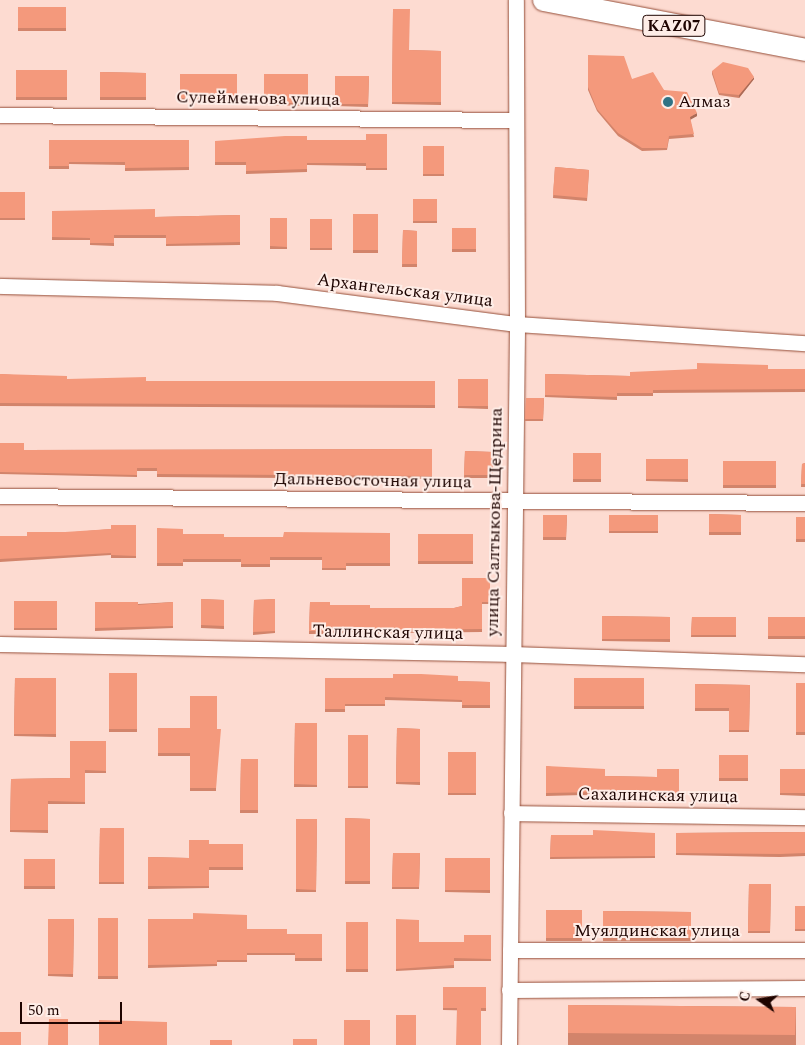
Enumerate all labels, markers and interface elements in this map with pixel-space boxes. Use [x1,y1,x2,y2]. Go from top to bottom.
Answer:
road number: KAZ07 [642,12,706,40]
street label: Сулейменова улица [176,87,340,111]
place label: Алмаз [678,91,730,113]
marker: Алмаз [662,96,674,108]
street label: Архангельская улица [316,269,494,313]
street label: улица Салтыкова-Щедрина [482,407,508,637]
street label: Дальневосточная улица [274,468,472,494]
street label: Таллинская улица [312,621,464,645]
street label: Сахалинская улица [578,784,738,808]
street label: Муялдинская улица [574,920,740,942]
north arrow [735,975,785,1025]
text: С [734,989,756,1004]
scale bar [22,992,125,1024]
text: 50 m [28,999,60,1022]

